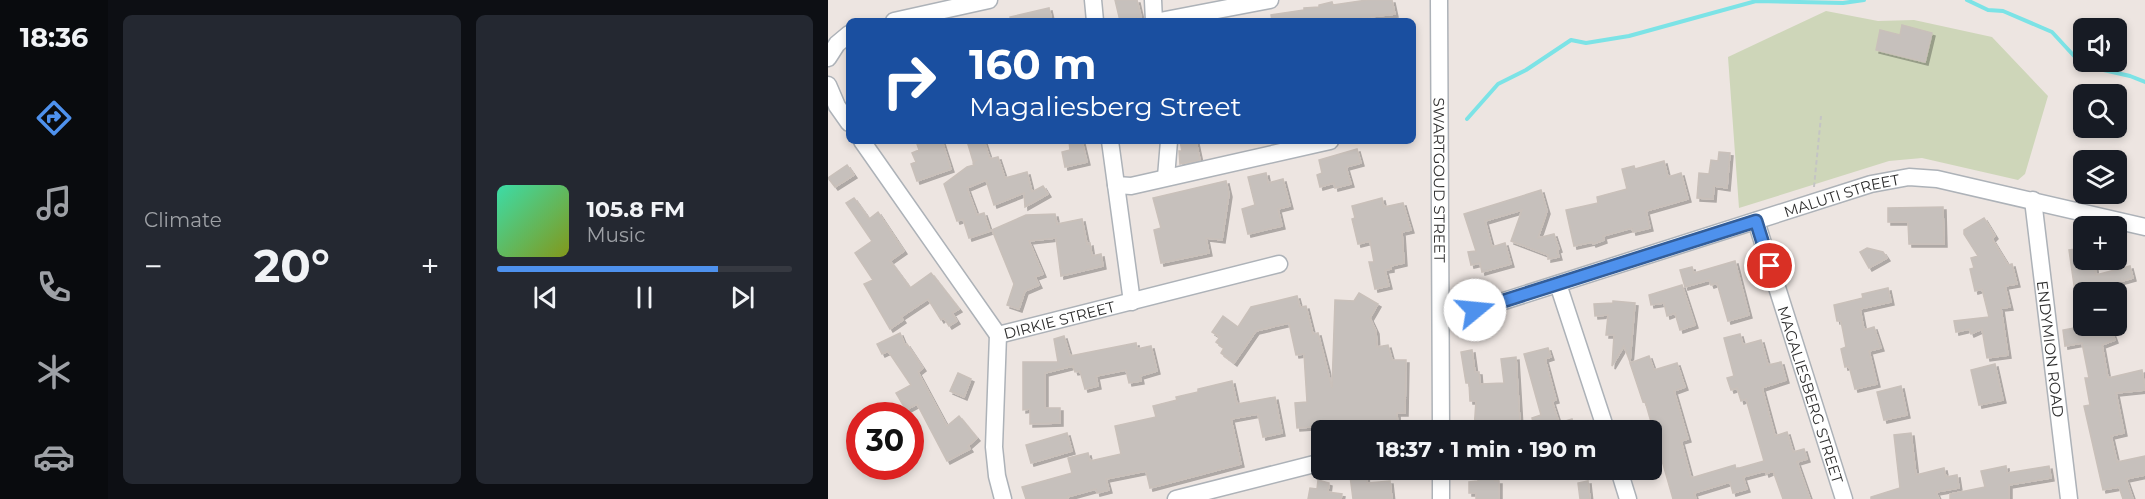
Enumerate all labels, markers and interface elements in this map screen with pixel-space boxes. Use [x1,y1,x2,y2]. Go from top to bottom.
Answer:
map controls [2073,18,2127,336]
button: sound [2073,18,2127,72]
text: 18:36 [20,21,88,54]
text: 160 m [969,38,1097,90]
icon: right [870,42,948,120]
button: search [2073,84,2127,138]
text: Magaliesberg Street [969,90,1241,123]
icon: directions [33,97,75,139]
street label: SWARTGOUD STREET [1430,97,1450,263]
button: layers [2073,150,2127,204]
street label: MALUTI STREET [1781,169,1901,221]
icon: music [33,182,75,224]
text: 105.8 FM [587,196,685,223]
text: Climate [144,208,222,232]
button: + [2073,216,2127,270]
text: Music [587,223,645,247]
text: 20° [254,238,330,293]
pin [1744,240,1795,291]
text: − [144,246,163,286]
text: + [421,246,439,286]
icon: arrive [1753,249,1786,282]
icon: phone [33,266,75,308]
position arrow [1443,278,1507,342]
street label: ENDYMION ROAD [2033,280,2069,418]
icon: previous [529,281,562,314]
icon: pause [628,281,661,314]
icon: next [726,281,759,314]
button: − [2073,282,2127,336]
street label: DIRKIE STREET [1001,296,1117,343]
street label: MAGALIESBERG STREET [1774,303,1848,486]
icon: climate [33,351,75,393]
speed limit sign: 30 [846,402,924,480]
icon: car [33,436,75,478]
text: 18:37 · 1 min · 190 m [1376,436,1597,463]

